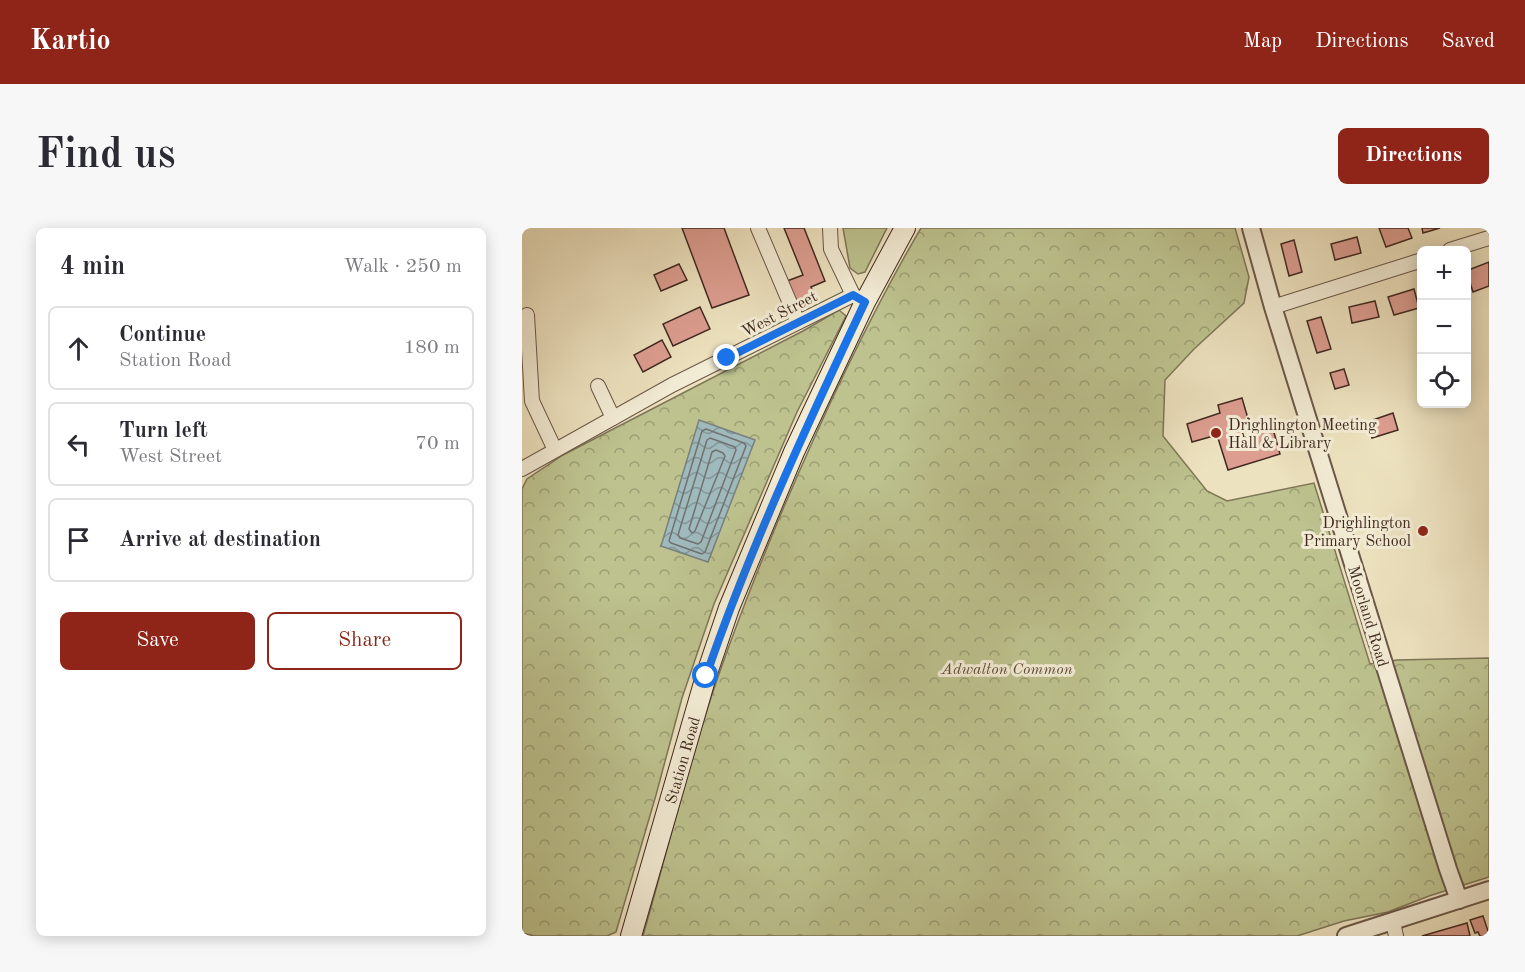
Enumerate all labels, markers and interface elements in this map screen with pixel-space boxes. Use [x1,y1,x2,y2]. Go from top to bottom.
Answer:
text: Kartio [30,28,111,56]
text: Map [1243,31,1282,52]
text: Directions [1315,31,1409,52]
text: Saved [1442,31,1495,52]
button: Directions [1338,128,1489,184]
text: Find us [36,135,175,177]
map controls [1417,246,1471,408]
button: + [1417,246,1471,300]
text: 4 min [60,254,125,280]
text: Walk · 250 m [343,257,462,277]
street label: West Street [740,289,821,341]
button: − [1417,300,1471,354]
text: Continue [119,324,206,346]
icon: ahead [62,332,95,365]
text: 180 m [404,338,460,358]
route end [713,344,739,370]
text: Station Road [119,351,232,371]
button: locate [1417,354,1471,408]
place label: Drighlington Meeting Hall & Library [1228,418,1377,452]
text: Turn left [119,420,208,442]
marker: Drighlington Meeting Hall & Library [1209,426,1223,440]
icon: left [62,428,95,461]
text: 70 m [415,434,460,454]
text: West Street [119,447,222,467]
place label: Drighlington Primary School [1303,516,1411,550]
icon: arrive [62,524,95,557]
marker: Drighlington Primary School [1416,524,1430,538]
text: Arrive at destination [119,529,321,551]
street label: Moorland Road [1344,564,1390,669]
button: Save [60,612,255,670]
button: Share [267,612,462,670]
route start [692,662,718,688]
park label: Adwalton Common [940,662,1073,678]
street label: Station Road [664,715,704,806]

